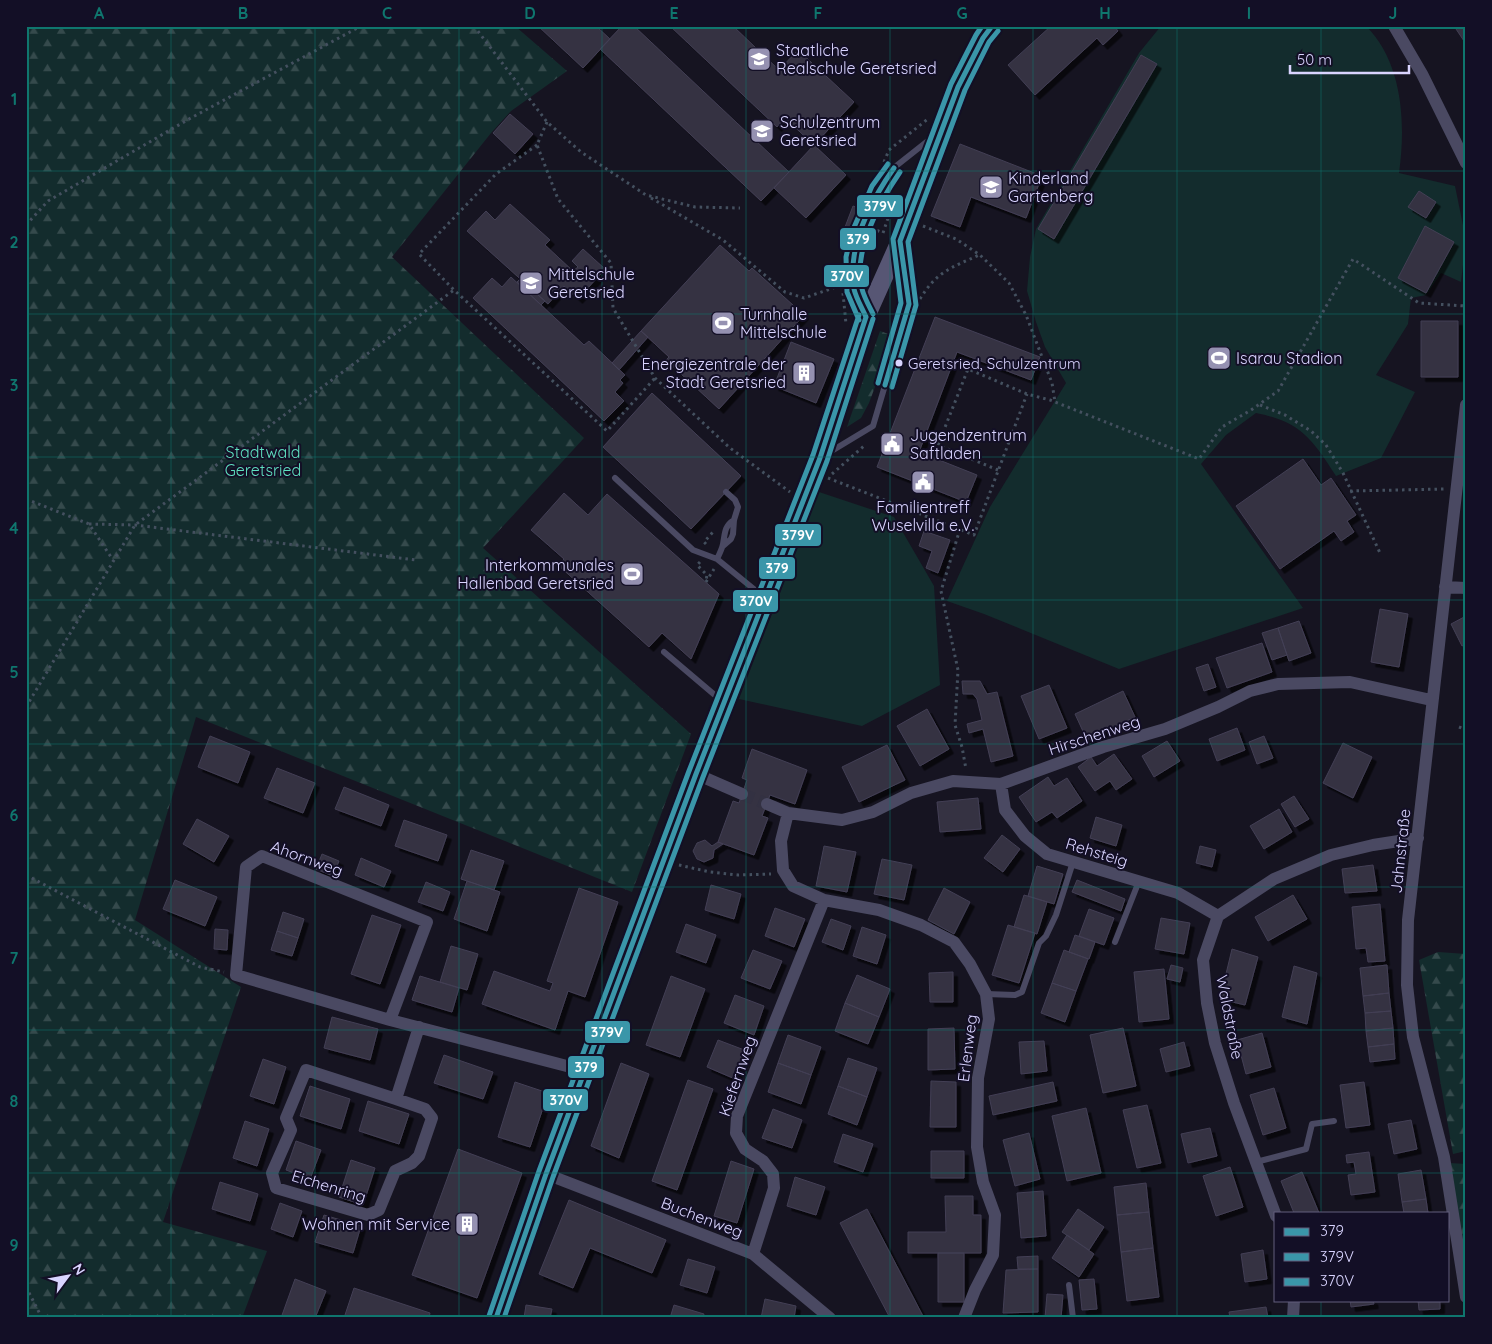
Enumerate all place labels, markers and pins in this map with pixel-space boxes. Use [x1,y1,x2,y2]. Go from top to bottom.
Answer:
place label: Staatliche Realschule Geretsried [776,40,937,78]
school or university icon: Staatliche Realschule Geretsried [746,46,772,72]
place label: Schulzentrum Geretsried [780,112,880,150]
school or university icon: Schulzentrum Geretsried [749,118,775,144]
place label: Kinderland Gartenberg [1008,168,1093,206]
school or university icon: Kinderland Gartenberg [978,174,1004,200]
place label: Mittelschule Geretsried [548,264,635,302]
school or university icon: Mittelschule Geretsried [518,270,544,296]
place label: Turnhalle Mittelschule [740,304,827,342]
sports icon: Turnhalle Mittelschule [710,310,736,336]
sports icon: Isarau Stadion [1206,345,1232,371]
place label: Isarau Stadion [1236,348,1342,368]
place label: Energiezentrale der Stadt Geretsried [642,354,786,392]
place label: Geretsried, Schulzentrum [908,354,1081,373]
marker: Geretsried, Schulzentrum [894,358,904,368]
building icon: Energiezentrale der Stadt Geretsried [791,360,817,386]
place label: Jugendzentrum Saftladen [910,425,1027,463]
public building icon: Jugendzentrum Saftladen [879,431,905,457]
public building icon: Familientreff Wuselvilla e.V. [910,469,936,495]
place label: Familientreff Wuselvilla e.V. [871,497,975,535]
place label: Interkommunales Hallenbad Geretsried [457,555,614,593]
sports icon: Interkommunales Hallenbad Geretsried [619,561,645,587]
building icon: Wohnen mit Service [454,1211,480,1237]
place label: Wohnen mit Service [302,1214,450,1234]

